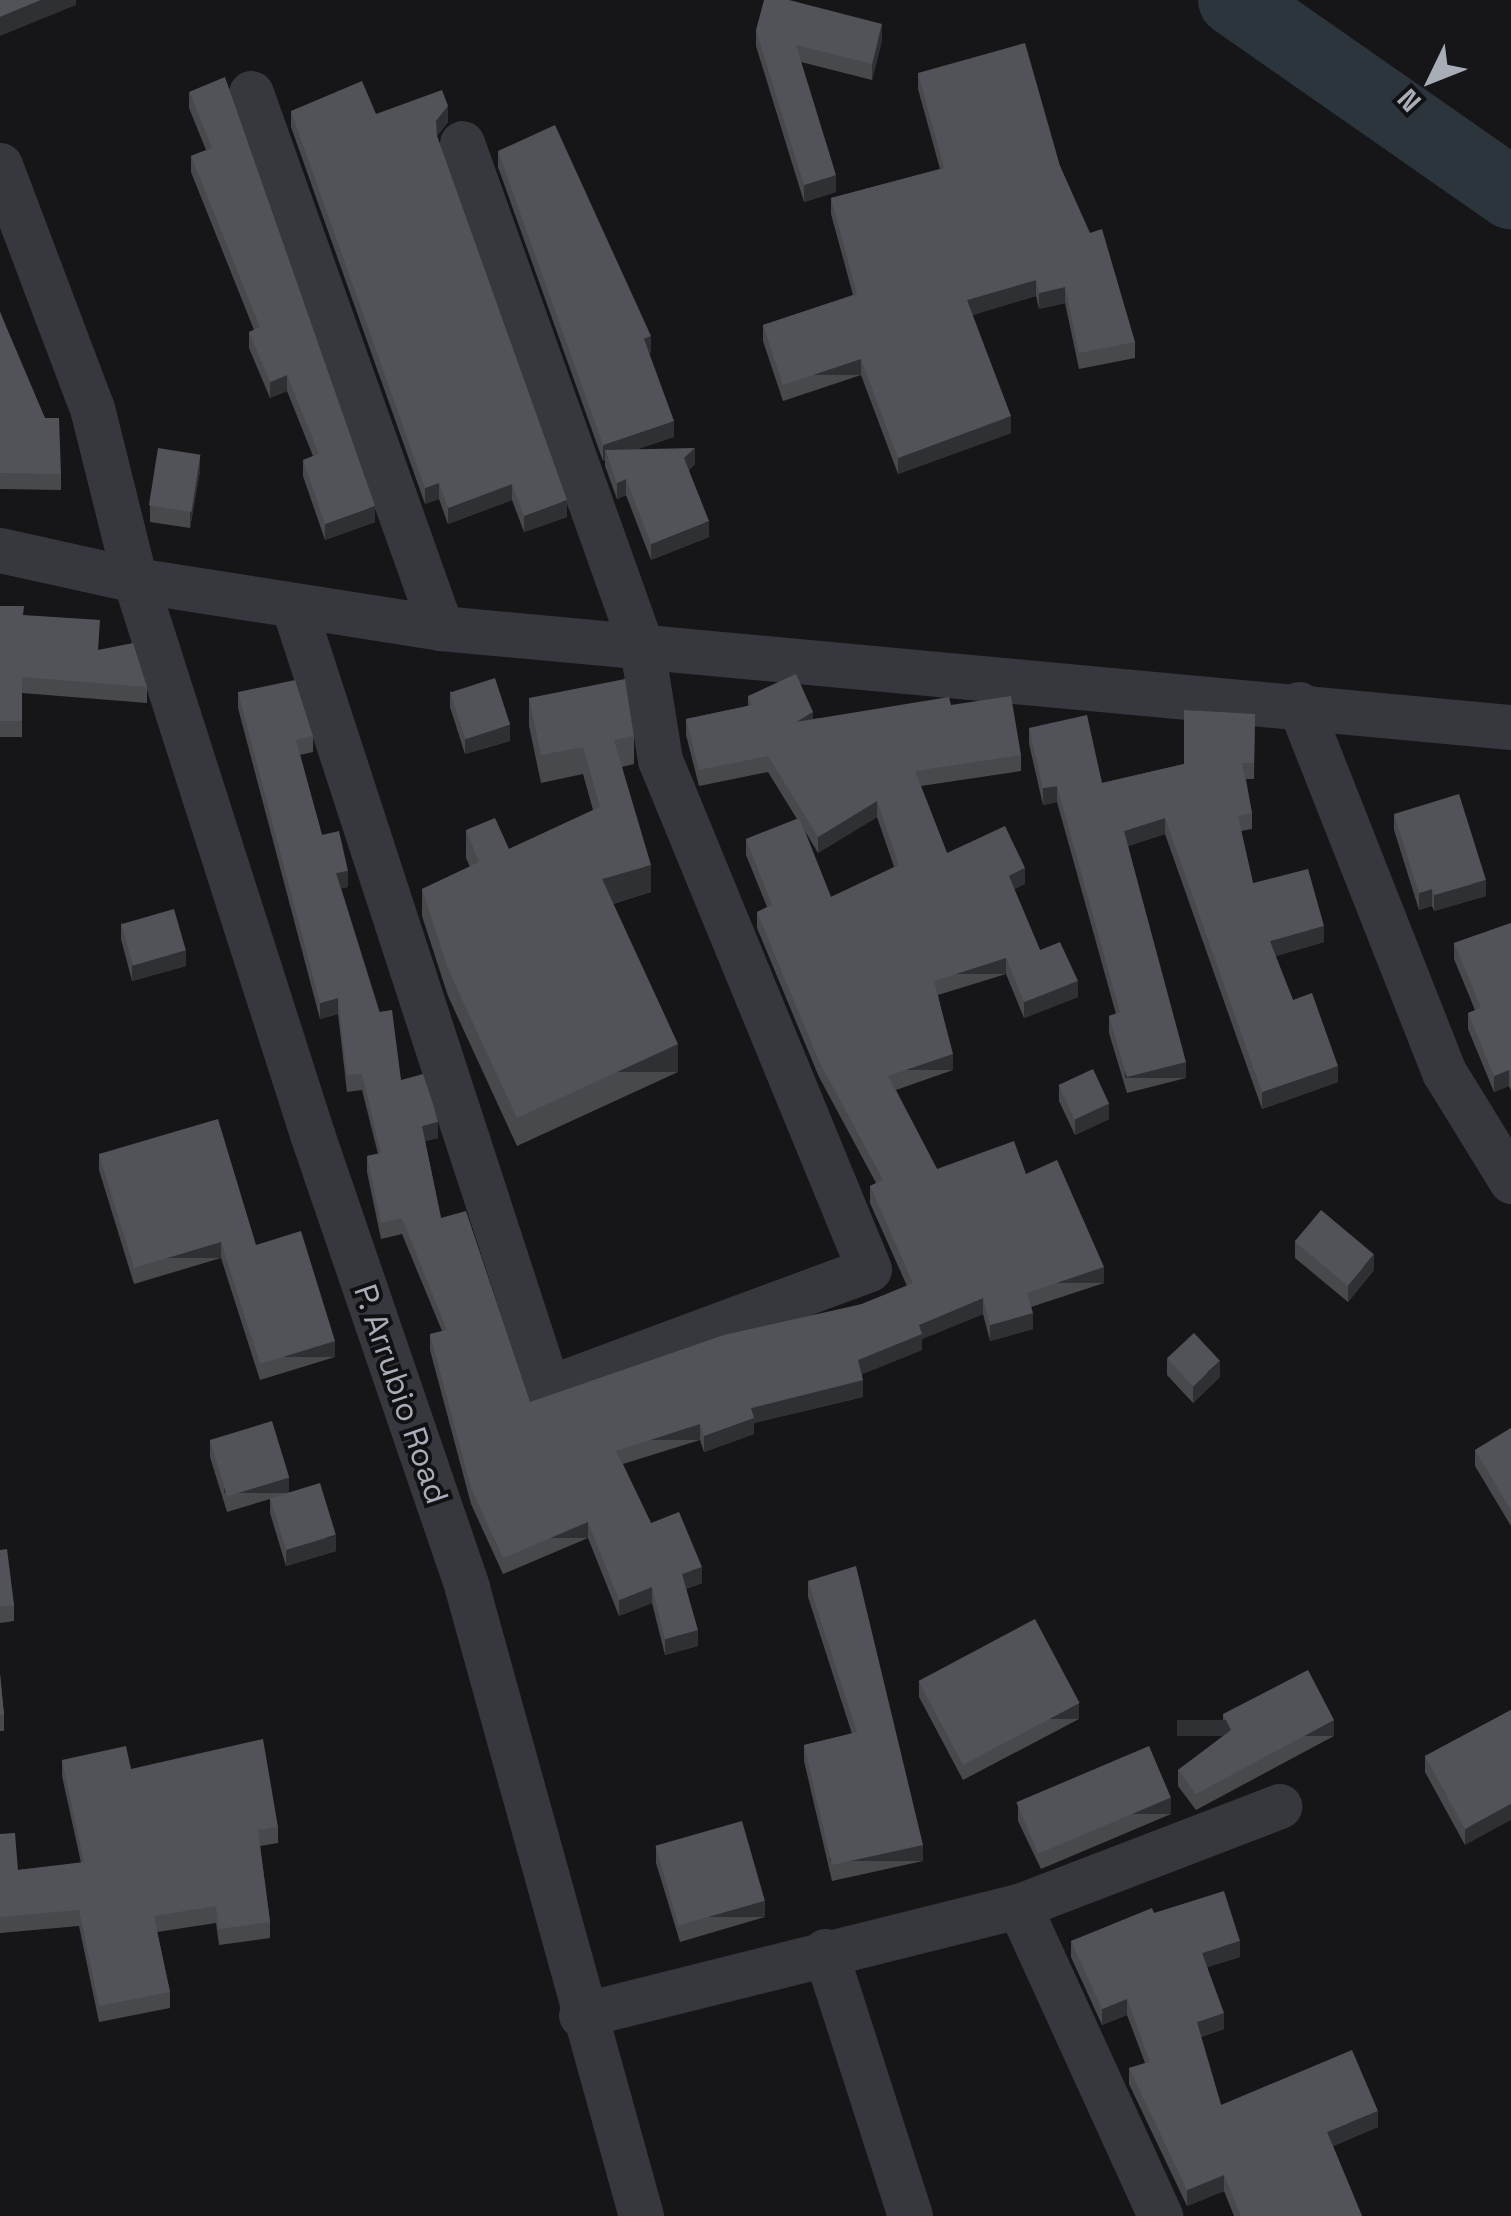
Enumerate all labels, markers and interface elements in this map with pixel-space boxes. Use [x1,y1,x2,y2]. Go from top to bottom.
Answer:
north arrow [1381,30,1481,130]
text: N [1390,81,1429,120]
street label: P. Arrubio Road [345,1279,457,1509]

